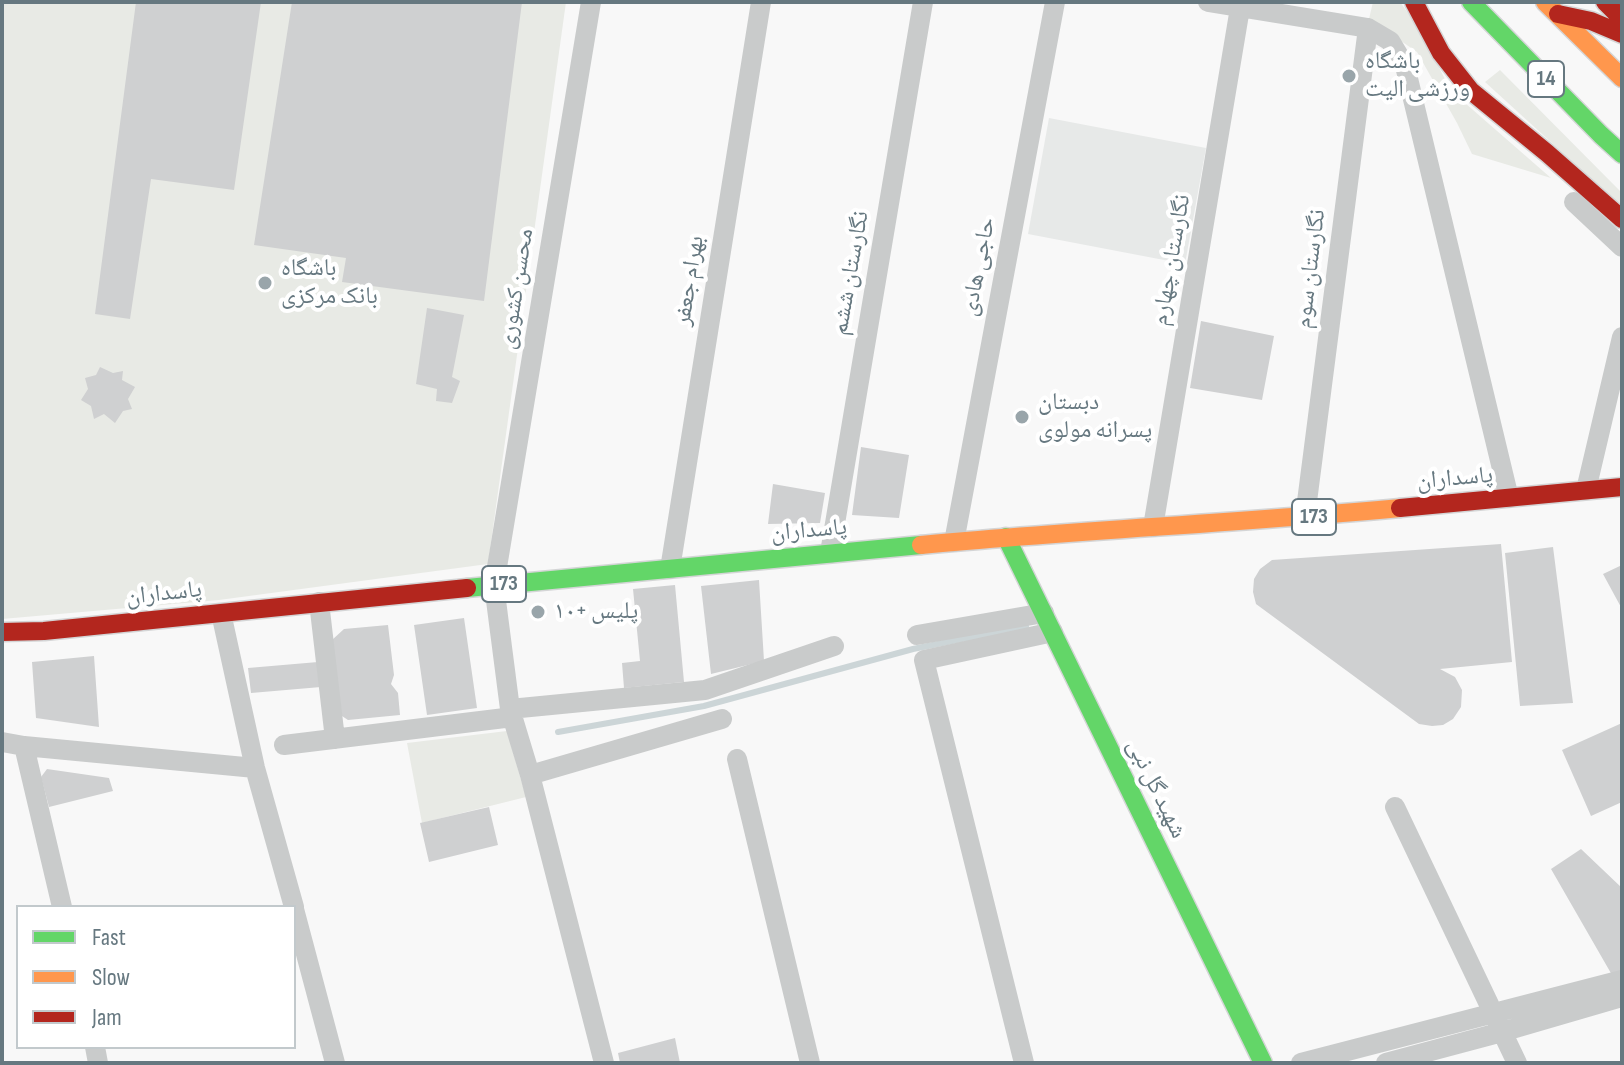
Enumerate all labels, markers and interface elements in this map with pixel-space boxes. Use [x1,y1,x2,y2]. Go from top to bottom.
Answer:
place label: باشگاه ورزشی الیت [1365,48,1470,104]
road number: 14 [1528,61,1564,97]
marker: باشگاه ورزشی الیت [1340,67,1358,85]
street label: نگارستان چهارم [1146,192,1198,328]
street label: نگارستان سوم [1289,208,1333,330]
street label: نگارستان ششم [826,209,876,337]
street label: حاجی هادی [955,215,1003,319]
street label: محسن کشوری [493,227,541,351]
street label: بهرام جعفر [669,234,711,328]
place label: باشگاه بانک مرکزی [281,255,378,311]
marker: باشگاه بانک مرکزی [256,274,274,292]
place label: دبستان پسرانه مولوی [1038,389,1152,445]
marker: دبستان پسرانه مولوی [1013,408,1031,426]
street label: پاسداران [1416,461,1494,497]
road number: 173 [1292,499,1336,535]
street label: پاسداران [770,513,848,549]
road number: 173 [482,566,526,602]
street label: پاسداران [125,576,203,612]
place label: پلیس +۱۰ [554,598,638,626]
marker: پلیس +۱۰ [529,603,547,621]
street label: شهید گل نبی [1120,735,1192,843]
legend [16,905,296,1049]
text: Fast [92,923,126,952]
text: Slow [92,963,130,992]
text: Jam [92,1003,122,1032]

